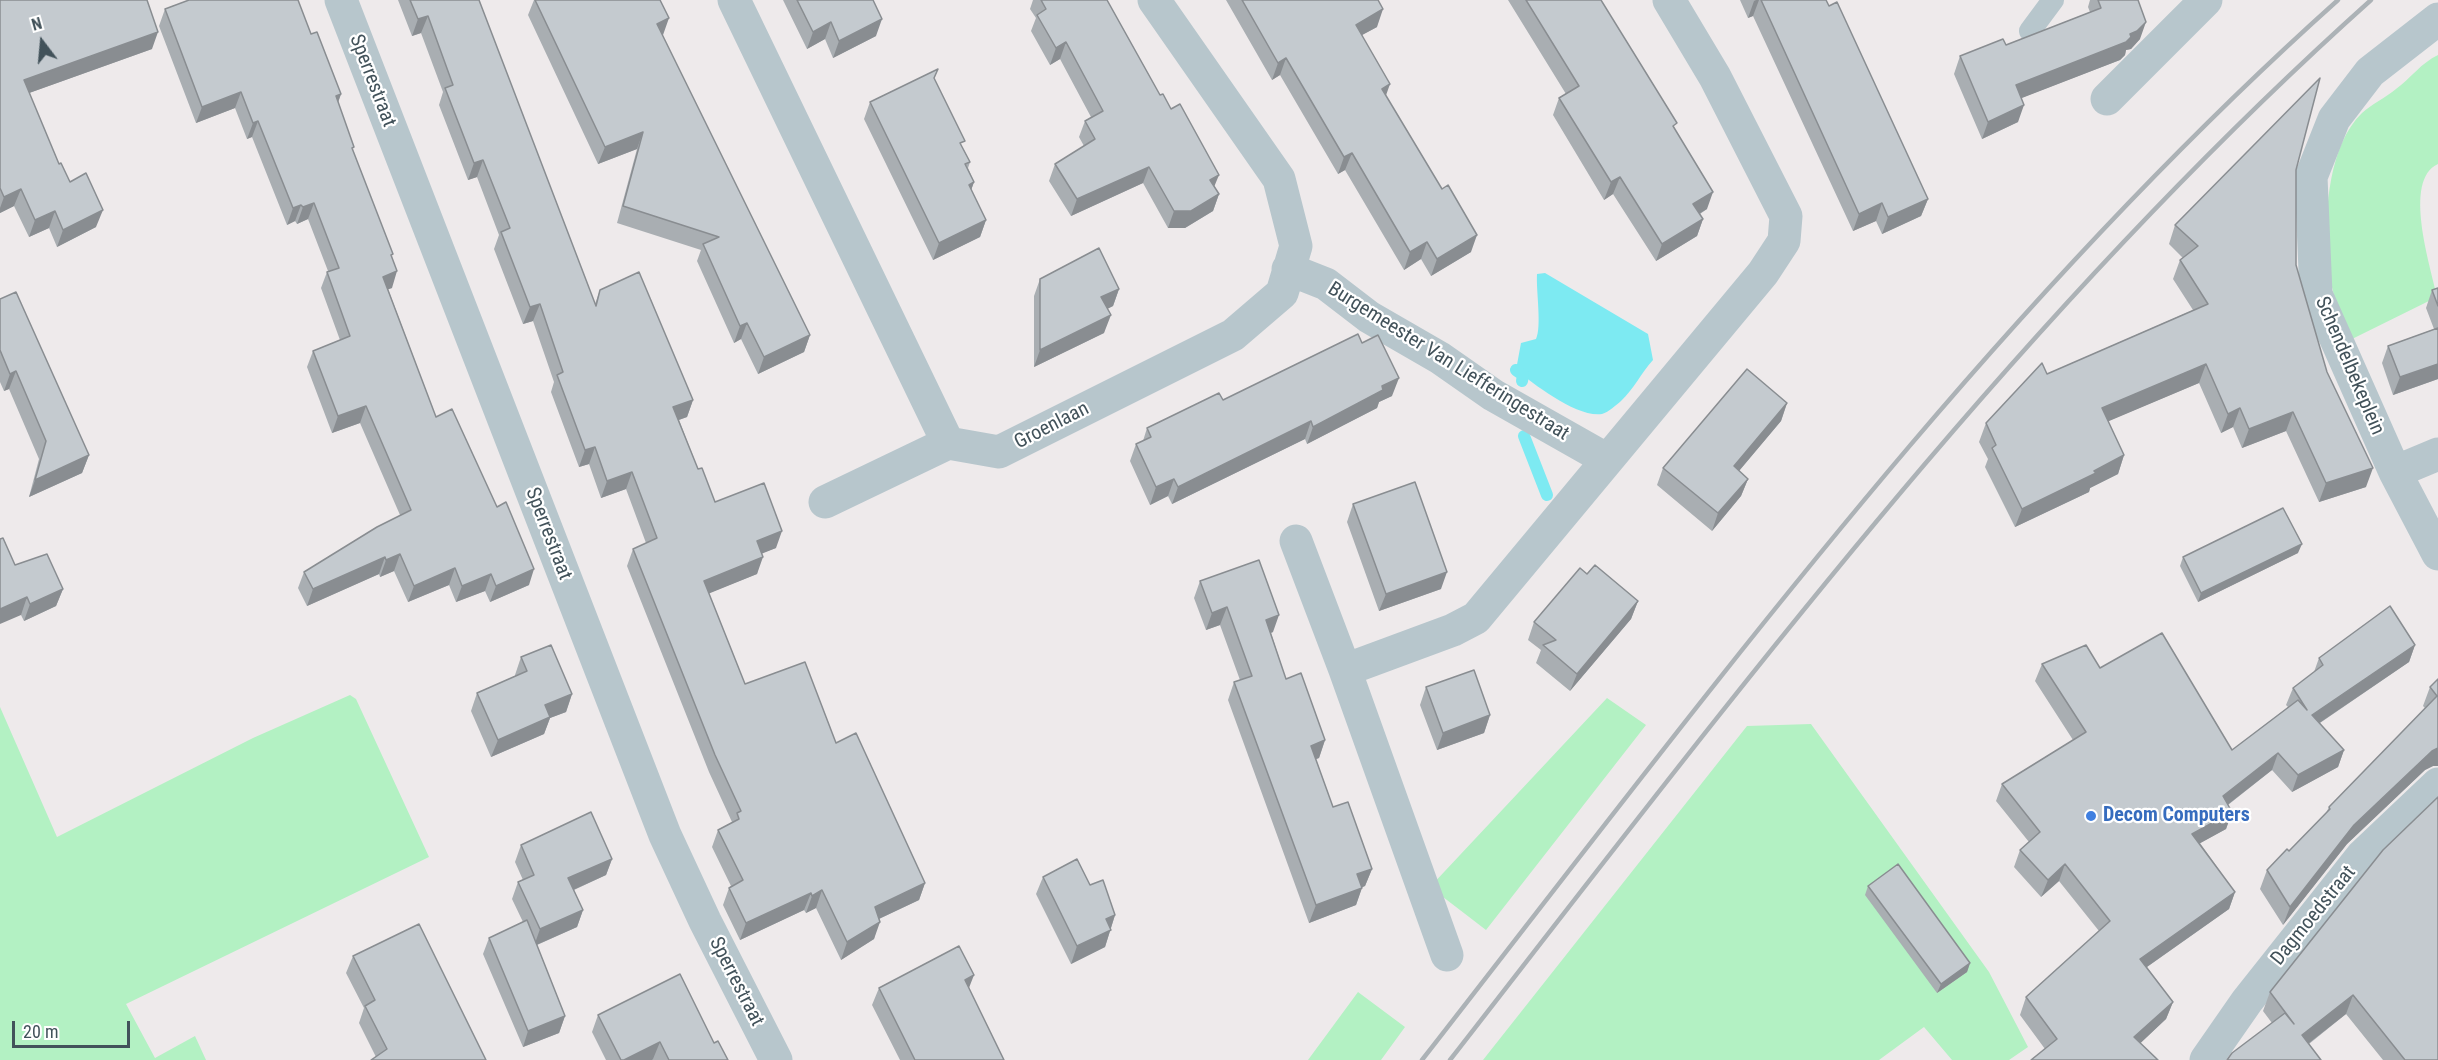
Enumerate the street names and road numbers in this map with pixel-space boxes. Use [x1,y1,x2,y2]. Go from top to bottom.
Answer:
street label: Sperrestraat [343,32,401,130]
street label: Burgemeester Van Liefferingestraat [1323,278,1573,446]
street label: Schendelbekeplein [2309,293,2389,439]
street label: Groenlaan [1011,397,1093,455]
street label: Sperrestraat [519,485,577,583]
street label: Dagmoedstraat [2267,861,2361,971]
street label: Sperrestraat [703,933,769,1031]

